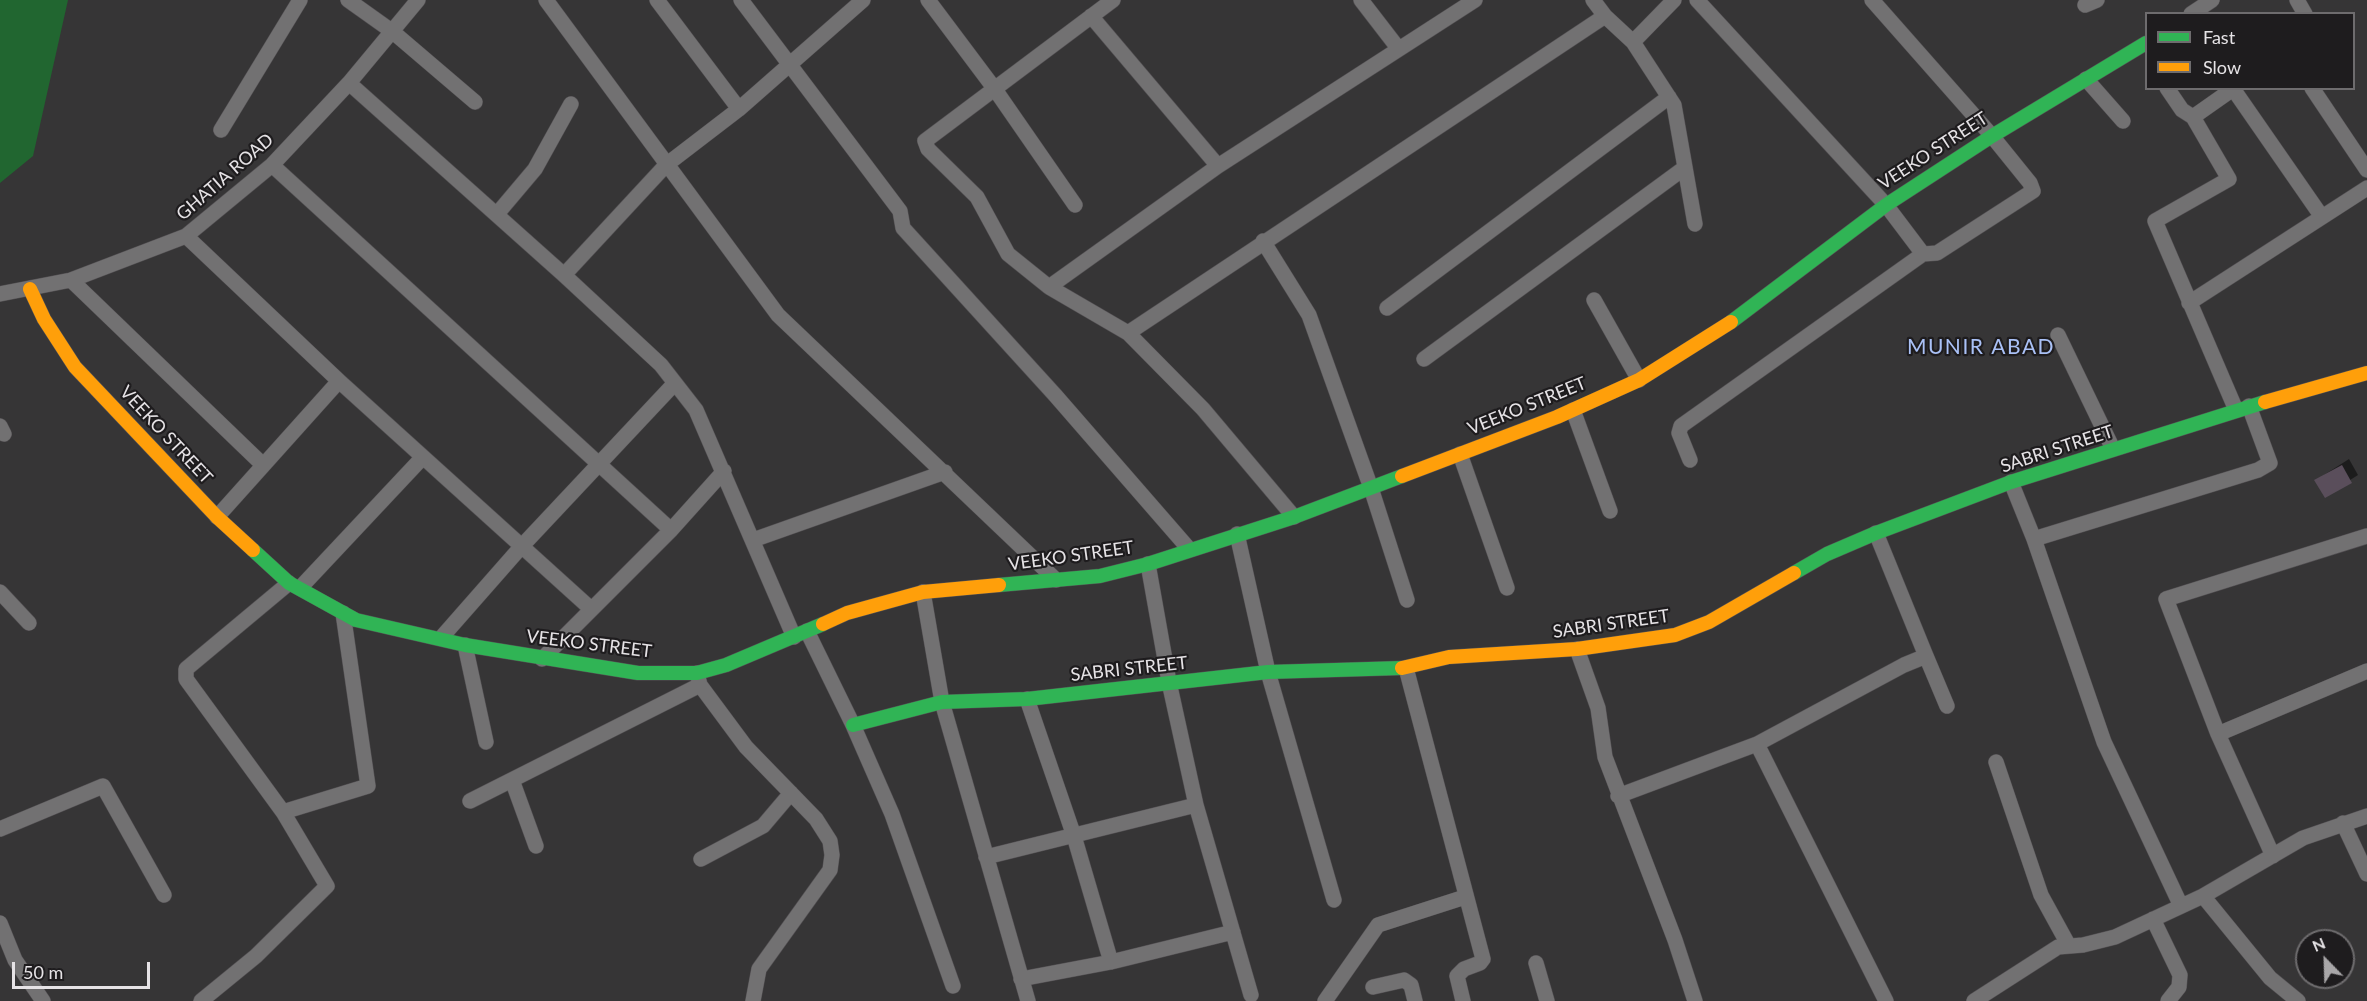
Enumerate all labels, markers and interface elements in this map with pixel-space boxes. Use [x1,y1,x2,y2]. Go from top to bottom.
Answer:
legend [2145,12,2355,90]
text: Fast [2203,26,2235,48]
text: Slow [2203,56,2241,78]
street label: VEEKO STREET [1874,108,1992,194]
street label: GHATIA ROAD [172,129,278,225]
district label: MUNIR ABAD [1907,334,2055,360]
street label: VEEKO STREET [1464,372,1590,440]
street label: VEEKO STREET [115,381,217,489]
street label: SABRI STREET [1998,421,2116,477]
street label: VEEKO STREET [1007,537,1135,575]
street label: SABRI STREET [1551,605,1671,643]
street label: VEEKO STREET [525,626,653,662]
street label: SABRI STREET [1070,652,1188,686]
north arrow [2295,929,2355,989]
text: N [2309,933,2328,955]
scale bar [15,950,153,988]
text: 50 m [23,961,63,983]

